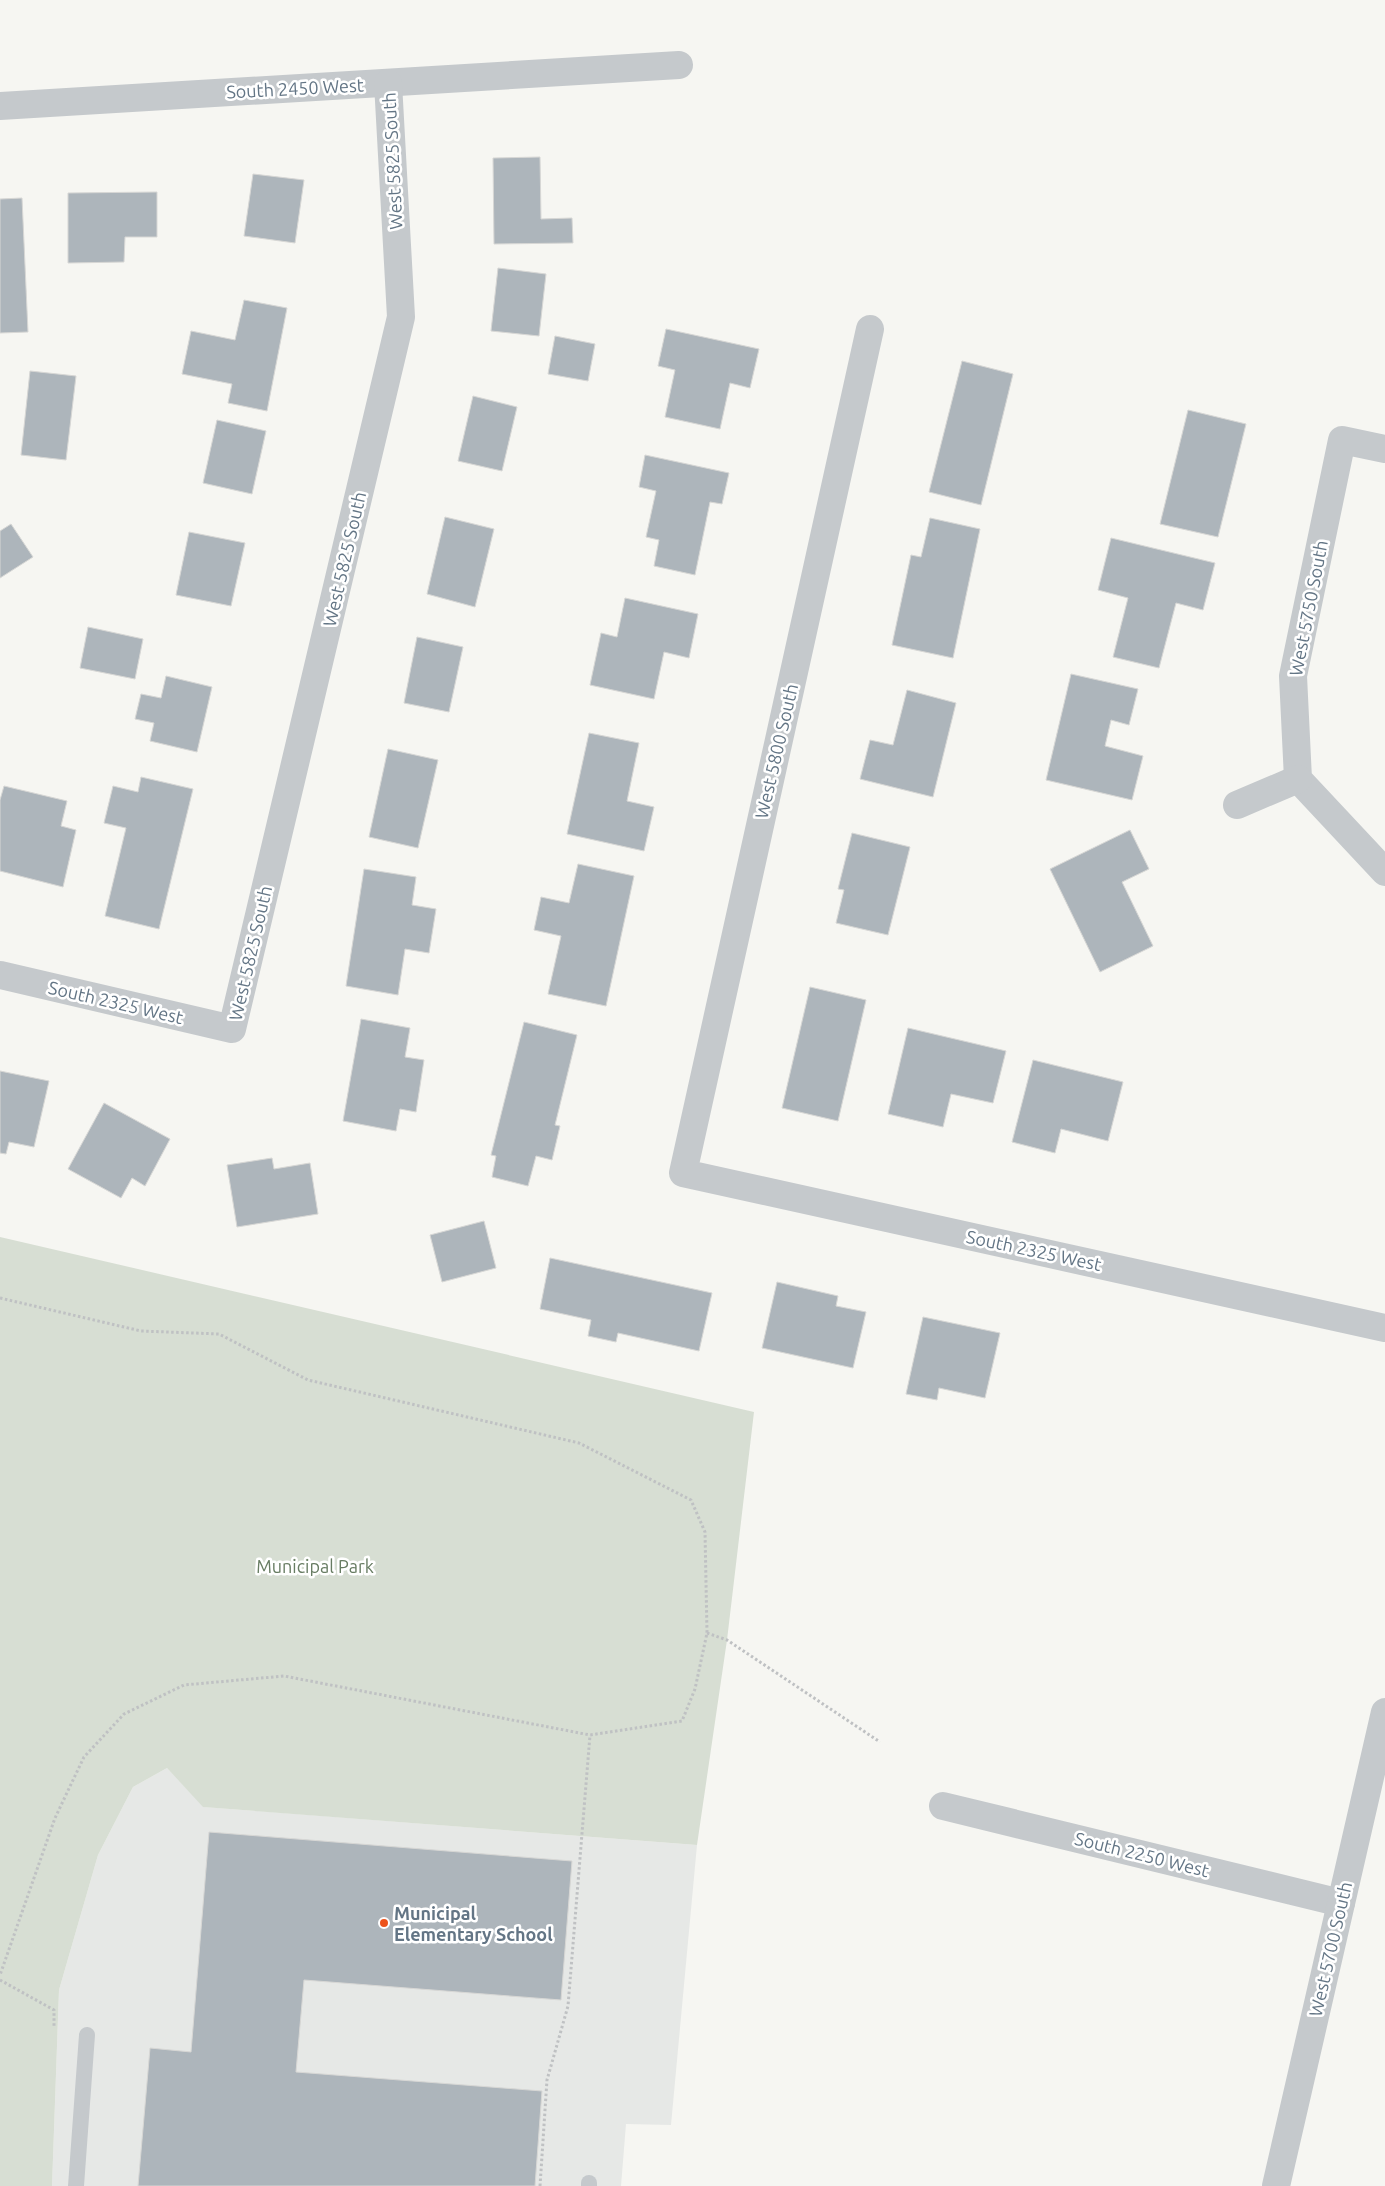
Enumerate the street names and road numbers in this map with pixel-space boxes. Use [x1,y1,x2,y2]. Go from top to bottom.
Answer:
street label: South 2450 West [226,74,364,102]
street label: West 5825 South [378,92,406,230]
street label: West 5825 South [319,490,369,628]
street label: West 5750 South [1285,539,1331,677]
street label: West 5800 South [751,682,801,820]
street label: West 5825 South [225,884,275,1022]
street label: South 2325 West [47,977,185,1027]
street label: South 2325 West [965,1226,1103,1274]
street label: South 2250 West [1073,1828,1211,1880]
street label: West 5700 South [1305,1880,1355,2018]

